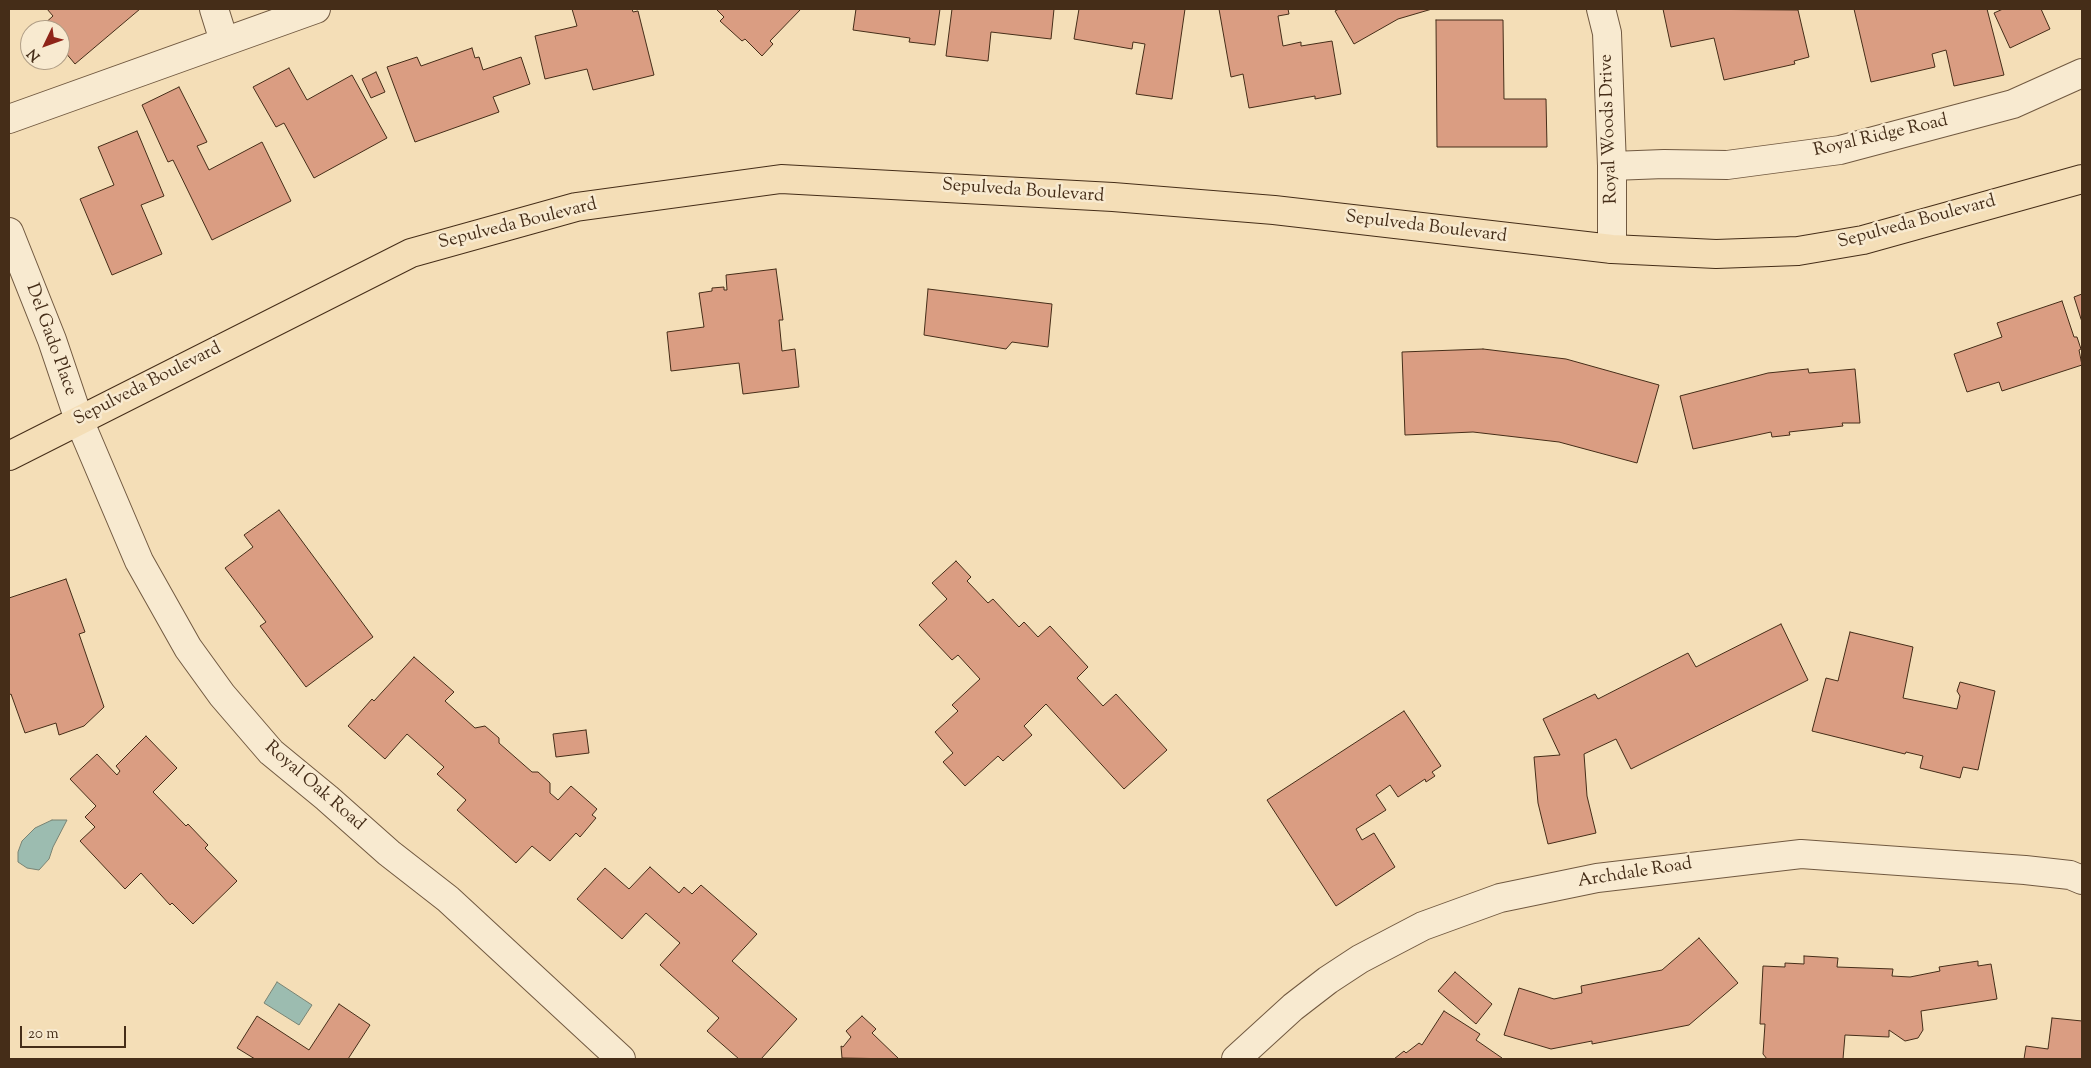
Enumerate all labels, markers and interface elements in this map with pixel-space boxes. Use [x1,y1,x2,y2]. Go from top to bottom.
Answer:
north arrow [20,20,70,70]
text: N [23,44,46,65]
street label: Royal Woods Drive [1597,54,1623,204]
street label: Royal Ridge Road [1812,111,1950,163]
street label: Sepulveda Boulevard [941,176,1105,208]
street label: Sepulveda Boulevard [1836,192,1998,254]
street label: Sepulveda Boulevard [436,195,600,255]
street label: Sepulveda Boulevard [1344,207,1508,249]
street label: Del Gado Place [20,281,80,399]
street label: Sepulveda Boulevard [71,338,225,432]
street label: Royal Oak Road [260,738,368,836]
street label: Archdale Road [1576,854,1694,894]
scale bar [22,1016,129,1048]
text: 20 m [28,1024,59,1045]

